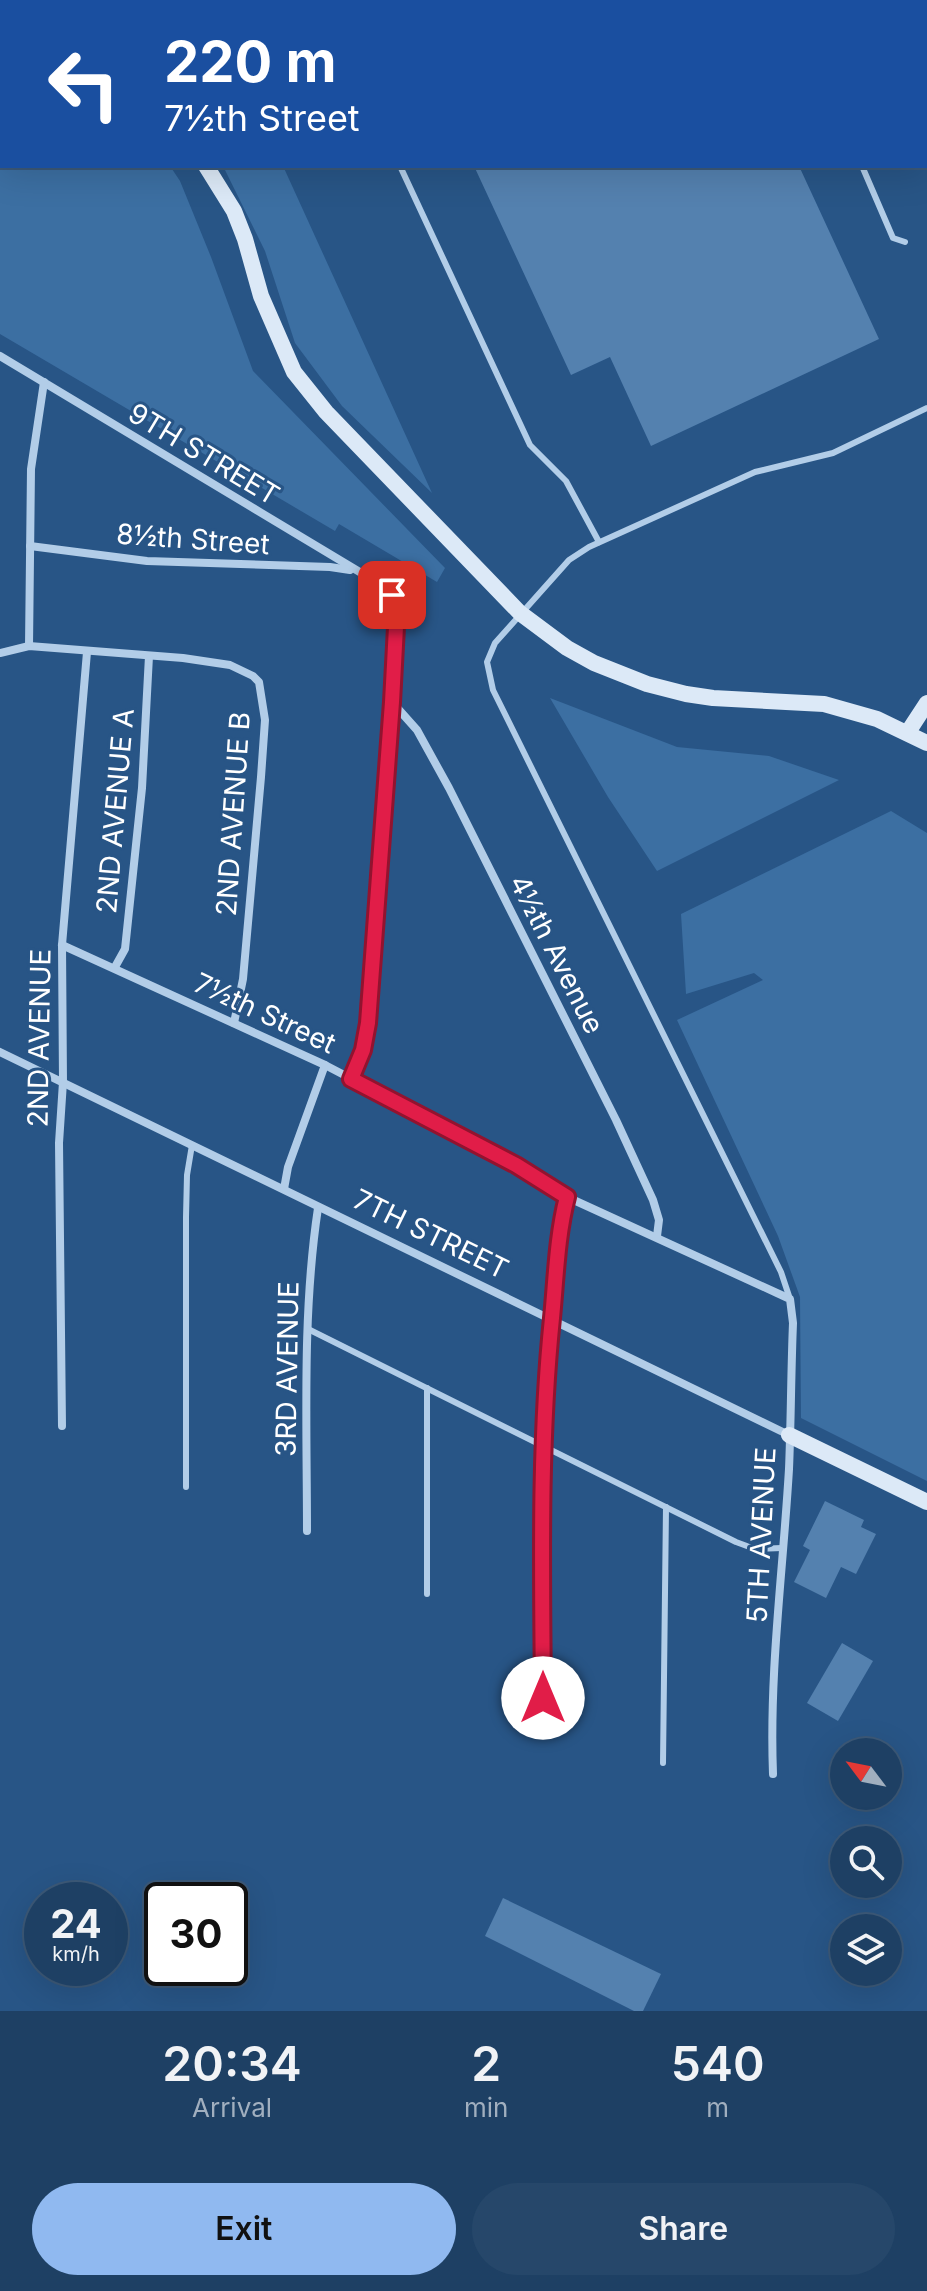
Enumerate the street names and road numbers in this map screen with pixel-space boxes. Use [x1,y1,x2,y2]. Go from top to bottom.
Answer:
street label: 9TH STREET [122,396,286,512]
street label: 8½th Street [115,517,271,561]
street label: 2ND AVENUE A [89,707,141,915]
street label: 2ND AVENUE B [209,711,257,917]
street label: 4½th Avenue [502,869,612,1039]
street label: 2ND AVENUE [20,948,58,1128]
street label: 7½th Street [189,965,341,1061]
street label: 7TH STREET [348,1182,514,1286]
street label: 3RD AVENUE [268,1281,306,1457]
street label: 5TH AVENUE [739,1446,783,1624]

